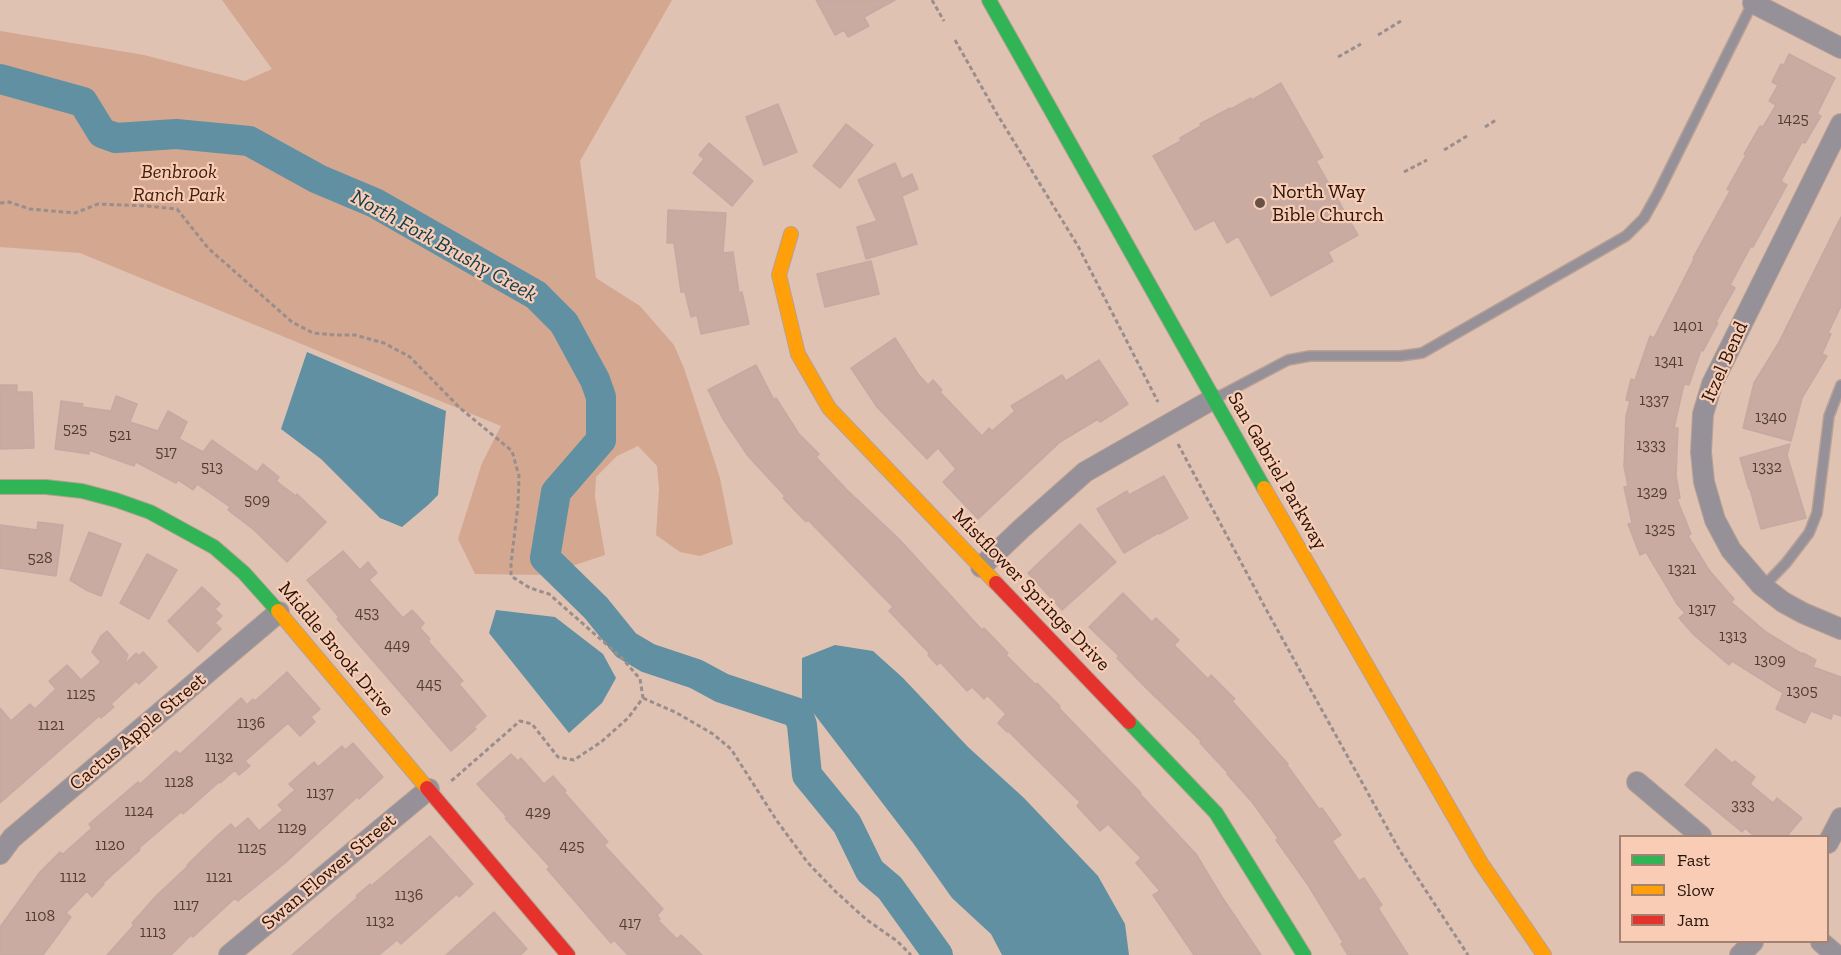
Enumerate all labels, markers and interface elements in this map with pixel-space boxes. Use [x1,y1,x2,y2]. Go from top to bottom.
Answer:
house number: 1425 [1777,109,1809,129]
park label: Benbrook Ranch Park [133,160,225,207]
place label: North Way Bible Church [1272,180,1384,227]
water label: North Fork Brushy Creek [347,184,541,308]
marker: North Way Bible Church [1253,196,1267,210]
house number: 1401 [1673,316,1703,336]
street label: Itzel Bend [1697,318,1753,406]
house number: 1341 [1655,351,1683,371]
street label: San Gabriel Parkway [1222,388,1332,554]
house number: 1337 [1639,390,1669,410]
house number: 1340 [1755,407,1787,427]
house number: 525 [63,419,87,439]
house number: 521 [109,425,131,445]
house number: 1333 [1636,435,1666,455]
house number: 517 [155,442,177,462]
house number: 513 [201,457,223,477]
house number: 1332 [1752,457,1782,477]
house number: 1329 [1637,482,1667,502]
house number: 509 [244,490,270,510]
street label: Mistflower Springs Drive [947,504,1115,676]
house number: 1325 [1645,519,1675,539]
house number: 528 [27,548,53,568]
house number: 1321 [1668,559,1696,579]
street label: Middle Brook Drive [273,577,399,721]
house number: 1317 [1688,599,1716,619]
house number: 453 [355,603,379,623]
house number: 1313 [1719,626,1747,646]
house number: 449 [384,635,410,655]
house number: 1309 [1754,650,1786,670]
street label: Cactus Apple Street [65,668,211,796]
house number: 445 [416,674,442,694]
house number: 1305 [1786,681,1818,701]
house number: 1125 [67,684,95,704]
house number: 1136 [237,713,265,733]
house number: 1121 [38,715,64,735]
house number: 1132 [205,747,233,767]
house number: 1128 [164,772,194,792]
house number: 1137 [306,783,334,803]
house number: 333 [1731,795,1755,815]
house number: 1124 [124,801,154,821]
house number: 429 [525,802,551,822]
street label: Swan Flower Street [257,809,401,935]
house number: 1129 [277,818,307,838]
house number: 1120 [95,835,125,855]
legend [1619,835,1829,943]
house number: 425 [559,836,585,856]
house number: 1125 [238,838,266,858]
text: Fast [1677,849,1710,871]
house number: 1112 [60,867,86,887]
house number: 1121 [206,867,232,887]
text: Slow [1677,879,1714,901]
house number: 1136 [395,885,423,905]
house number: 1117 [173,895,199,915]
house number: 1108 [25,906,55,926]
text: Jam [1677,909,1709,931]
house number: 1132 [366,911,394,931]
house number: 417 [619,913,641,933]
house number: 1113 [140,922,166,942]

